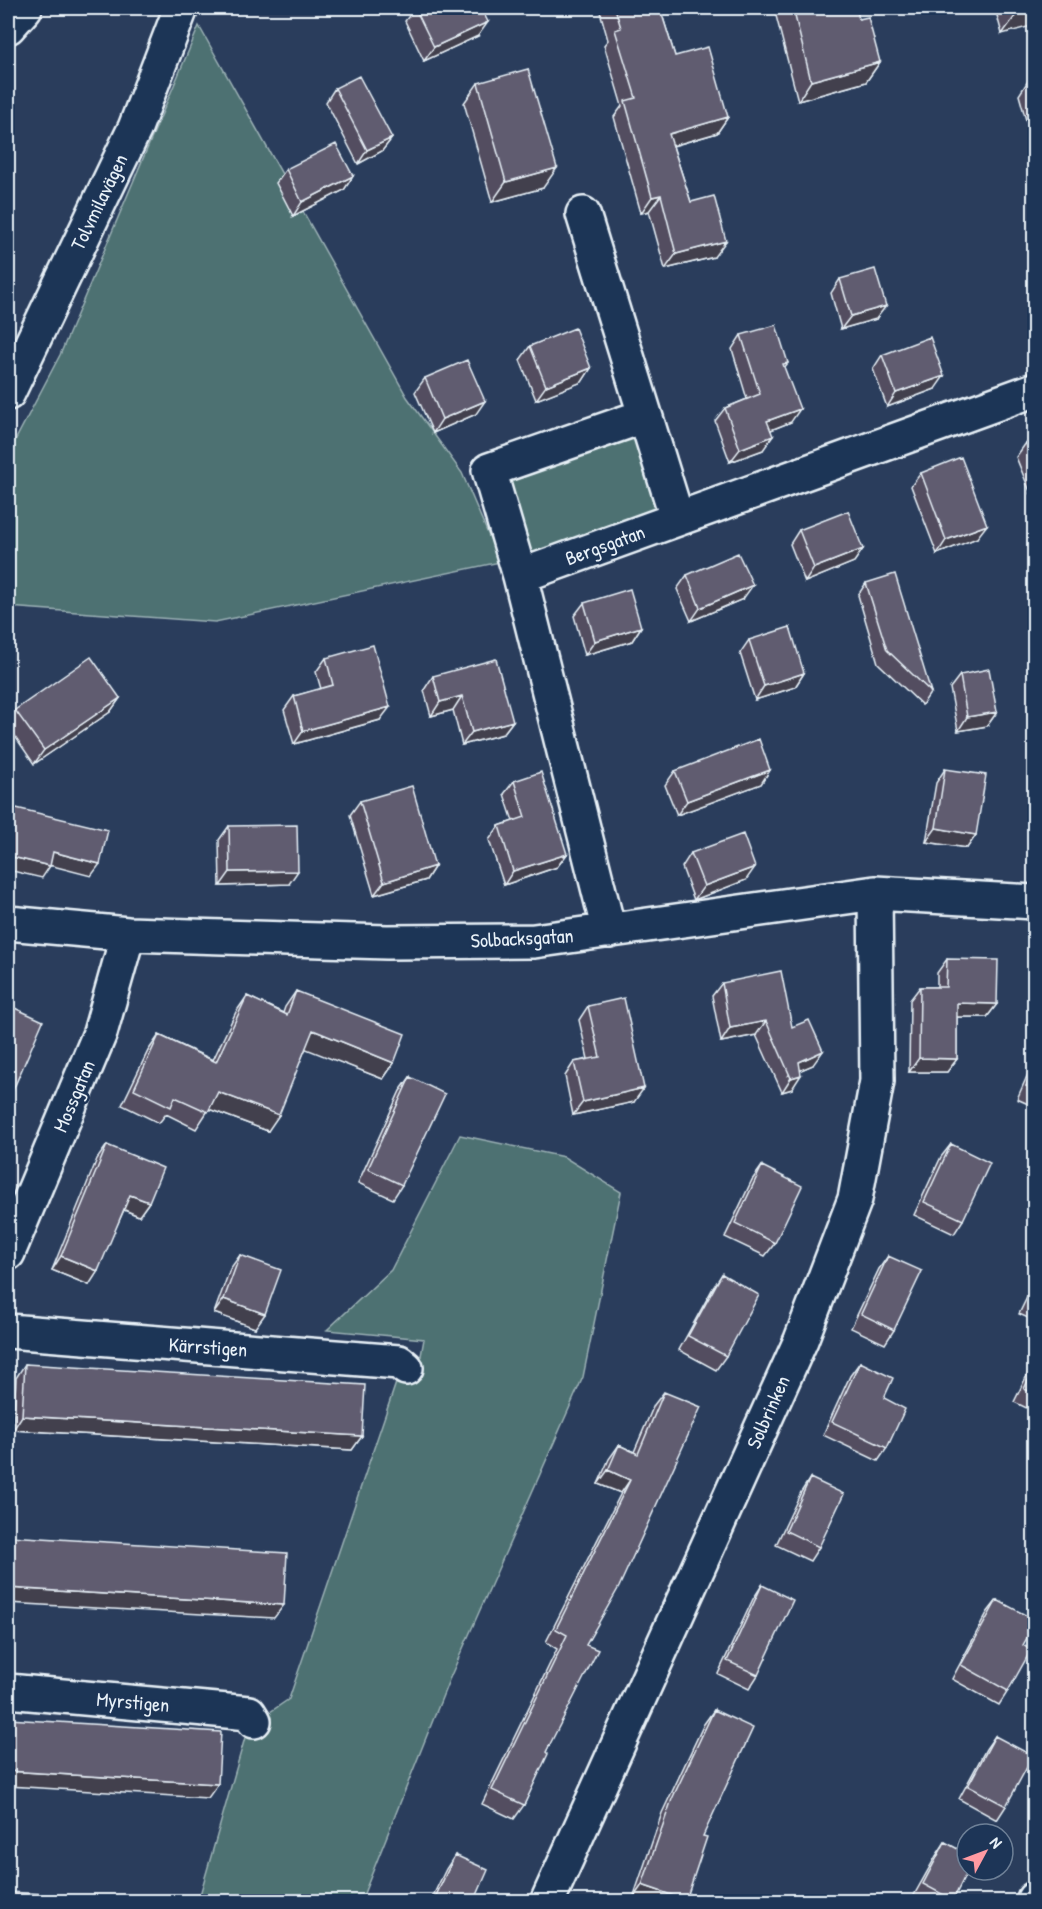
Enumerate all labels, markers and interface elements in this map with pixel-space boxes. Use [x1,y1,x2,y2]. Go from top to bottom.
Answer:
street label: Tolvmilavägen [64,149,133,254]
street label: Bergsgatan [561,518,648,571]
street label: Solbacksgatan [470,921,574,954]
street label: Mossgatan [46,1056,101,1136]
street label: Kärrstigen [168,1330,248,1363]
street label: Solbrinken [739,1371,796,1453]
street label: Myrstigen [95,1685,171,1718]
north arrow [955,1822,1015,1882]
text: N [985,1832,1008,1853]

